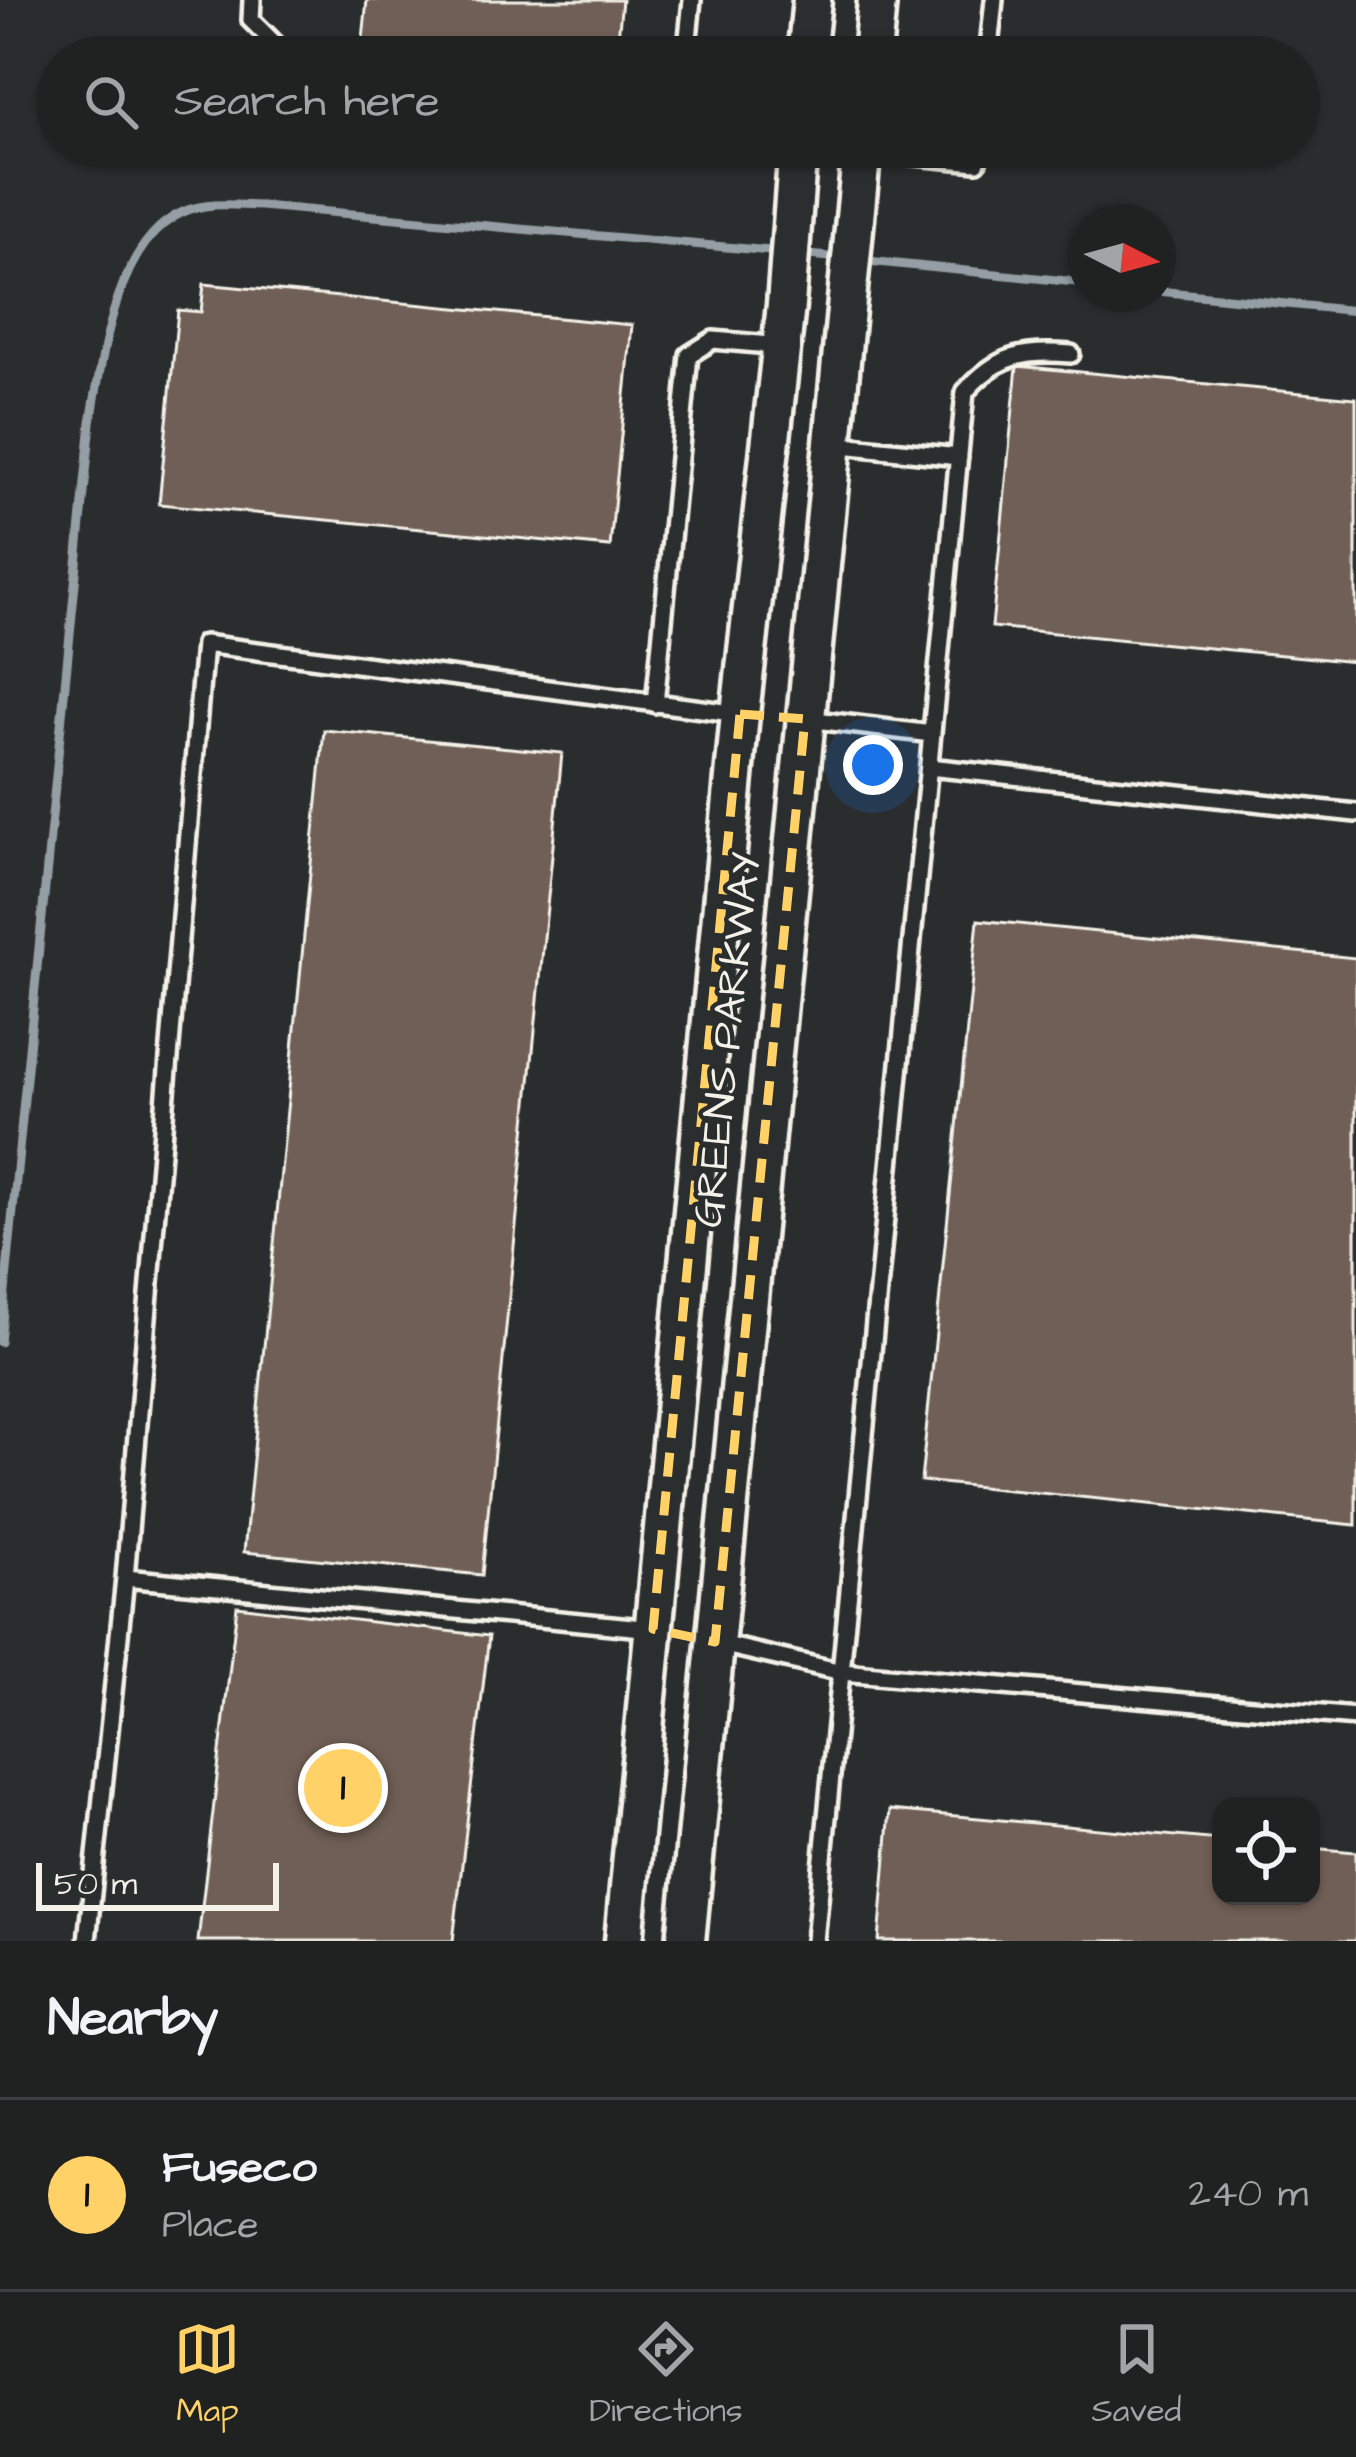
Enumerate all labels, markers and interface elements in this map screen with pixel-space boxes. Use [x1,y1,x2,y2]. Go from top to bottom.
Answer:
search box [36,36,1320,168]
icon: search [78,69,144,135]
text: Search here [174,71,440,133]
north arrow [1068,204,1176,312]
your location [843,735,903,795]
street label: GREENS PARKWAY [679,850,777,1230]
pin: 1 [304,1743,382,1833]
map controls [1212,1797,1320,1905]
button: locate [1212,1797,1320,1905]
scale bar [36,1857,279,1910]
text: 50 m [54,1861,137,1907]
text: Nearby [48,1984,218,2055]
text: Fuseco [162,2137,317,2199]
text: 1 [85,2168,90,2222]
text: 240 m [1189,2168,1308,2222]
text: Place [162,2199,259,2253]
tab: Map [174,2316,240,2434]
tab: Directions [589,2316,743,2434]
tab: Saved [1092,2316,1182,2434]

